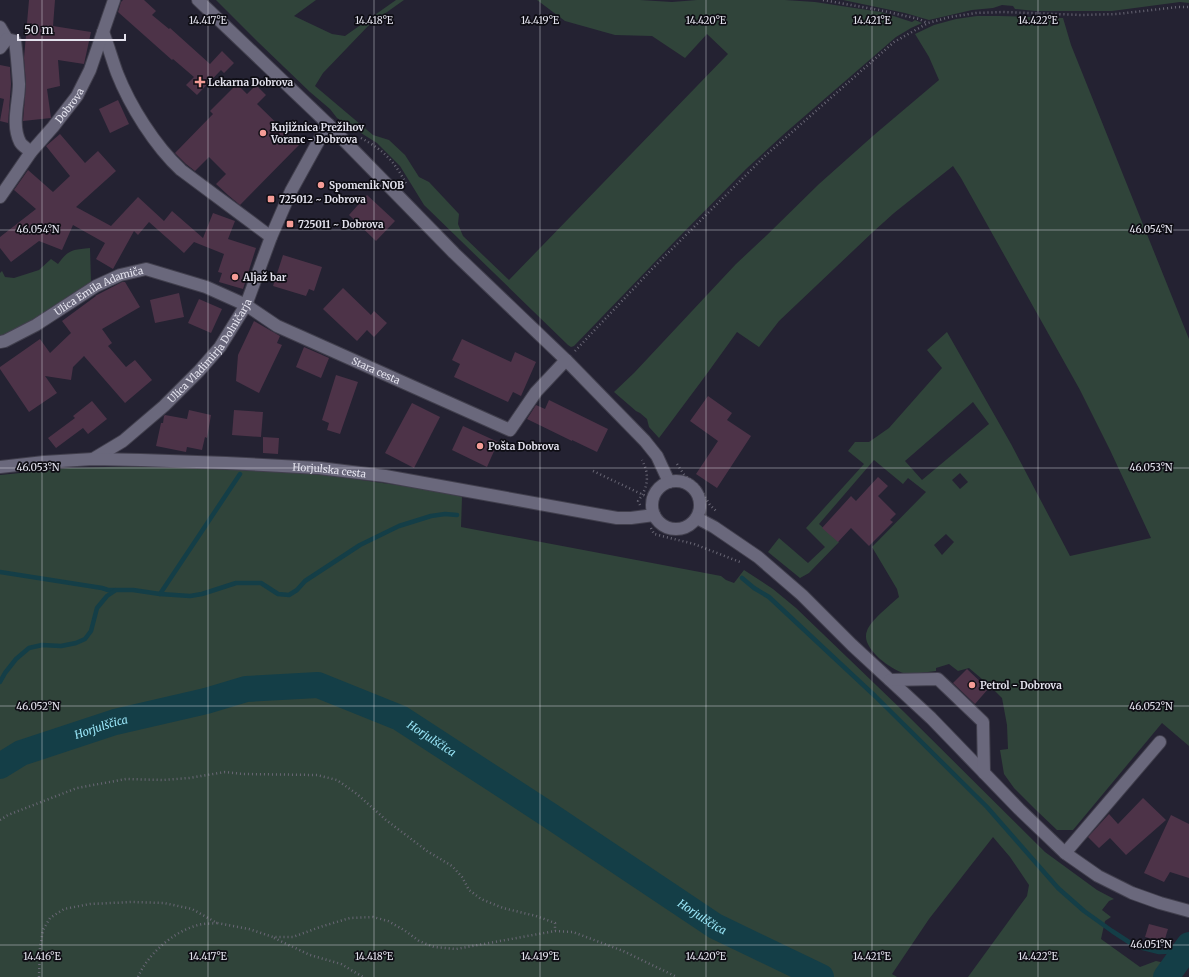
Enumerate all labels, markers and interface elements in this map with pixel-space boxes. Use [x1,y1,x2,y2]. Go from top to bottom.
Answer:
text: 14.417°E [189,14,228,27]
text: 14.418°E [355,14,394,27]
text: 14.419°E [521,14,560,27]
text: 14.420°E [686,14,727,27]
text: 14.421°E [853,14,892,27]
text: 14.422°E [1018,14,1059,27]
scale bar [18,16,125,42]
text: 50 m [24,22,53,37]
place label: Lekarna Dobrova [208,76,293,89]
marker: Lekarna Dobrova [195,77,205,87]
street label: Dobrova [52,85,87,126]
place label: Knjižnica Prežihov Voranc - Dobrova [270,121,364,146]
marker: Knjižnica Prežihov Voranc - Dobrova [258,128,268,138]
place label: Spomenik NOB [329,179,404,192]
marker: Spomenik NOB [316,180,326,190]
place label: 725012 ~ Dobrova [279,193,366,206]
marker: 725012 ~ Dobrova [266,194,276,204]
place label: 725011 ~ Dobrova [298,218,384,231]
marker: 725011 ~ Dobrova [285,219,295,229]
text: 46.054°N [17,223,60,236]
text: 46.054°N [1130,223,1173,236]
street label: Ulica Emila Adamiča [51,263,145,318]
place label: Aljaž bar [242,271,287,284]
marker: Aljaž bar [230,272,240,282]
street label: Ulica Vladimirja Dolničarja [165,297,254,405]
street label: Stara cesta [350,354,403,387]
place label: Pošta Dobrova [488,440,560,453]
marker: Pošta Dobrova [475,441,485,451]
street label: Horjulska cesta [292,460,367,480]
text: 46.053°N [16,461,60,474]
text: 46.053°N [1129,461,1173,474]
place label: Petrol - Dobrova [980,679,1062,692]
marker: Petrol - Dobrova [967,680,977,690]
text: 46.052°N [16,700,60,713]
text: 46.052°N [1129,700,1173,713]
water label: Horjulščica [72,712,129,742]
water label: Horjulščica [404,717,459,759]
water label: Horjulščica [674,895,729,937]
text: 46.051°N [1130,938,1172,951]
text: 14.416°E [23,950,61,963]
text: 14.417°E [189,950,228,963]
text: 14.418°E [355,950,394,963]
text: 14.419°E [521,950,560,963]
text: 14.420°E [686,950,727,963]
text: 14.421°E [853,950,892,963]
text: 14.422°E [1018,950,1059,963]

